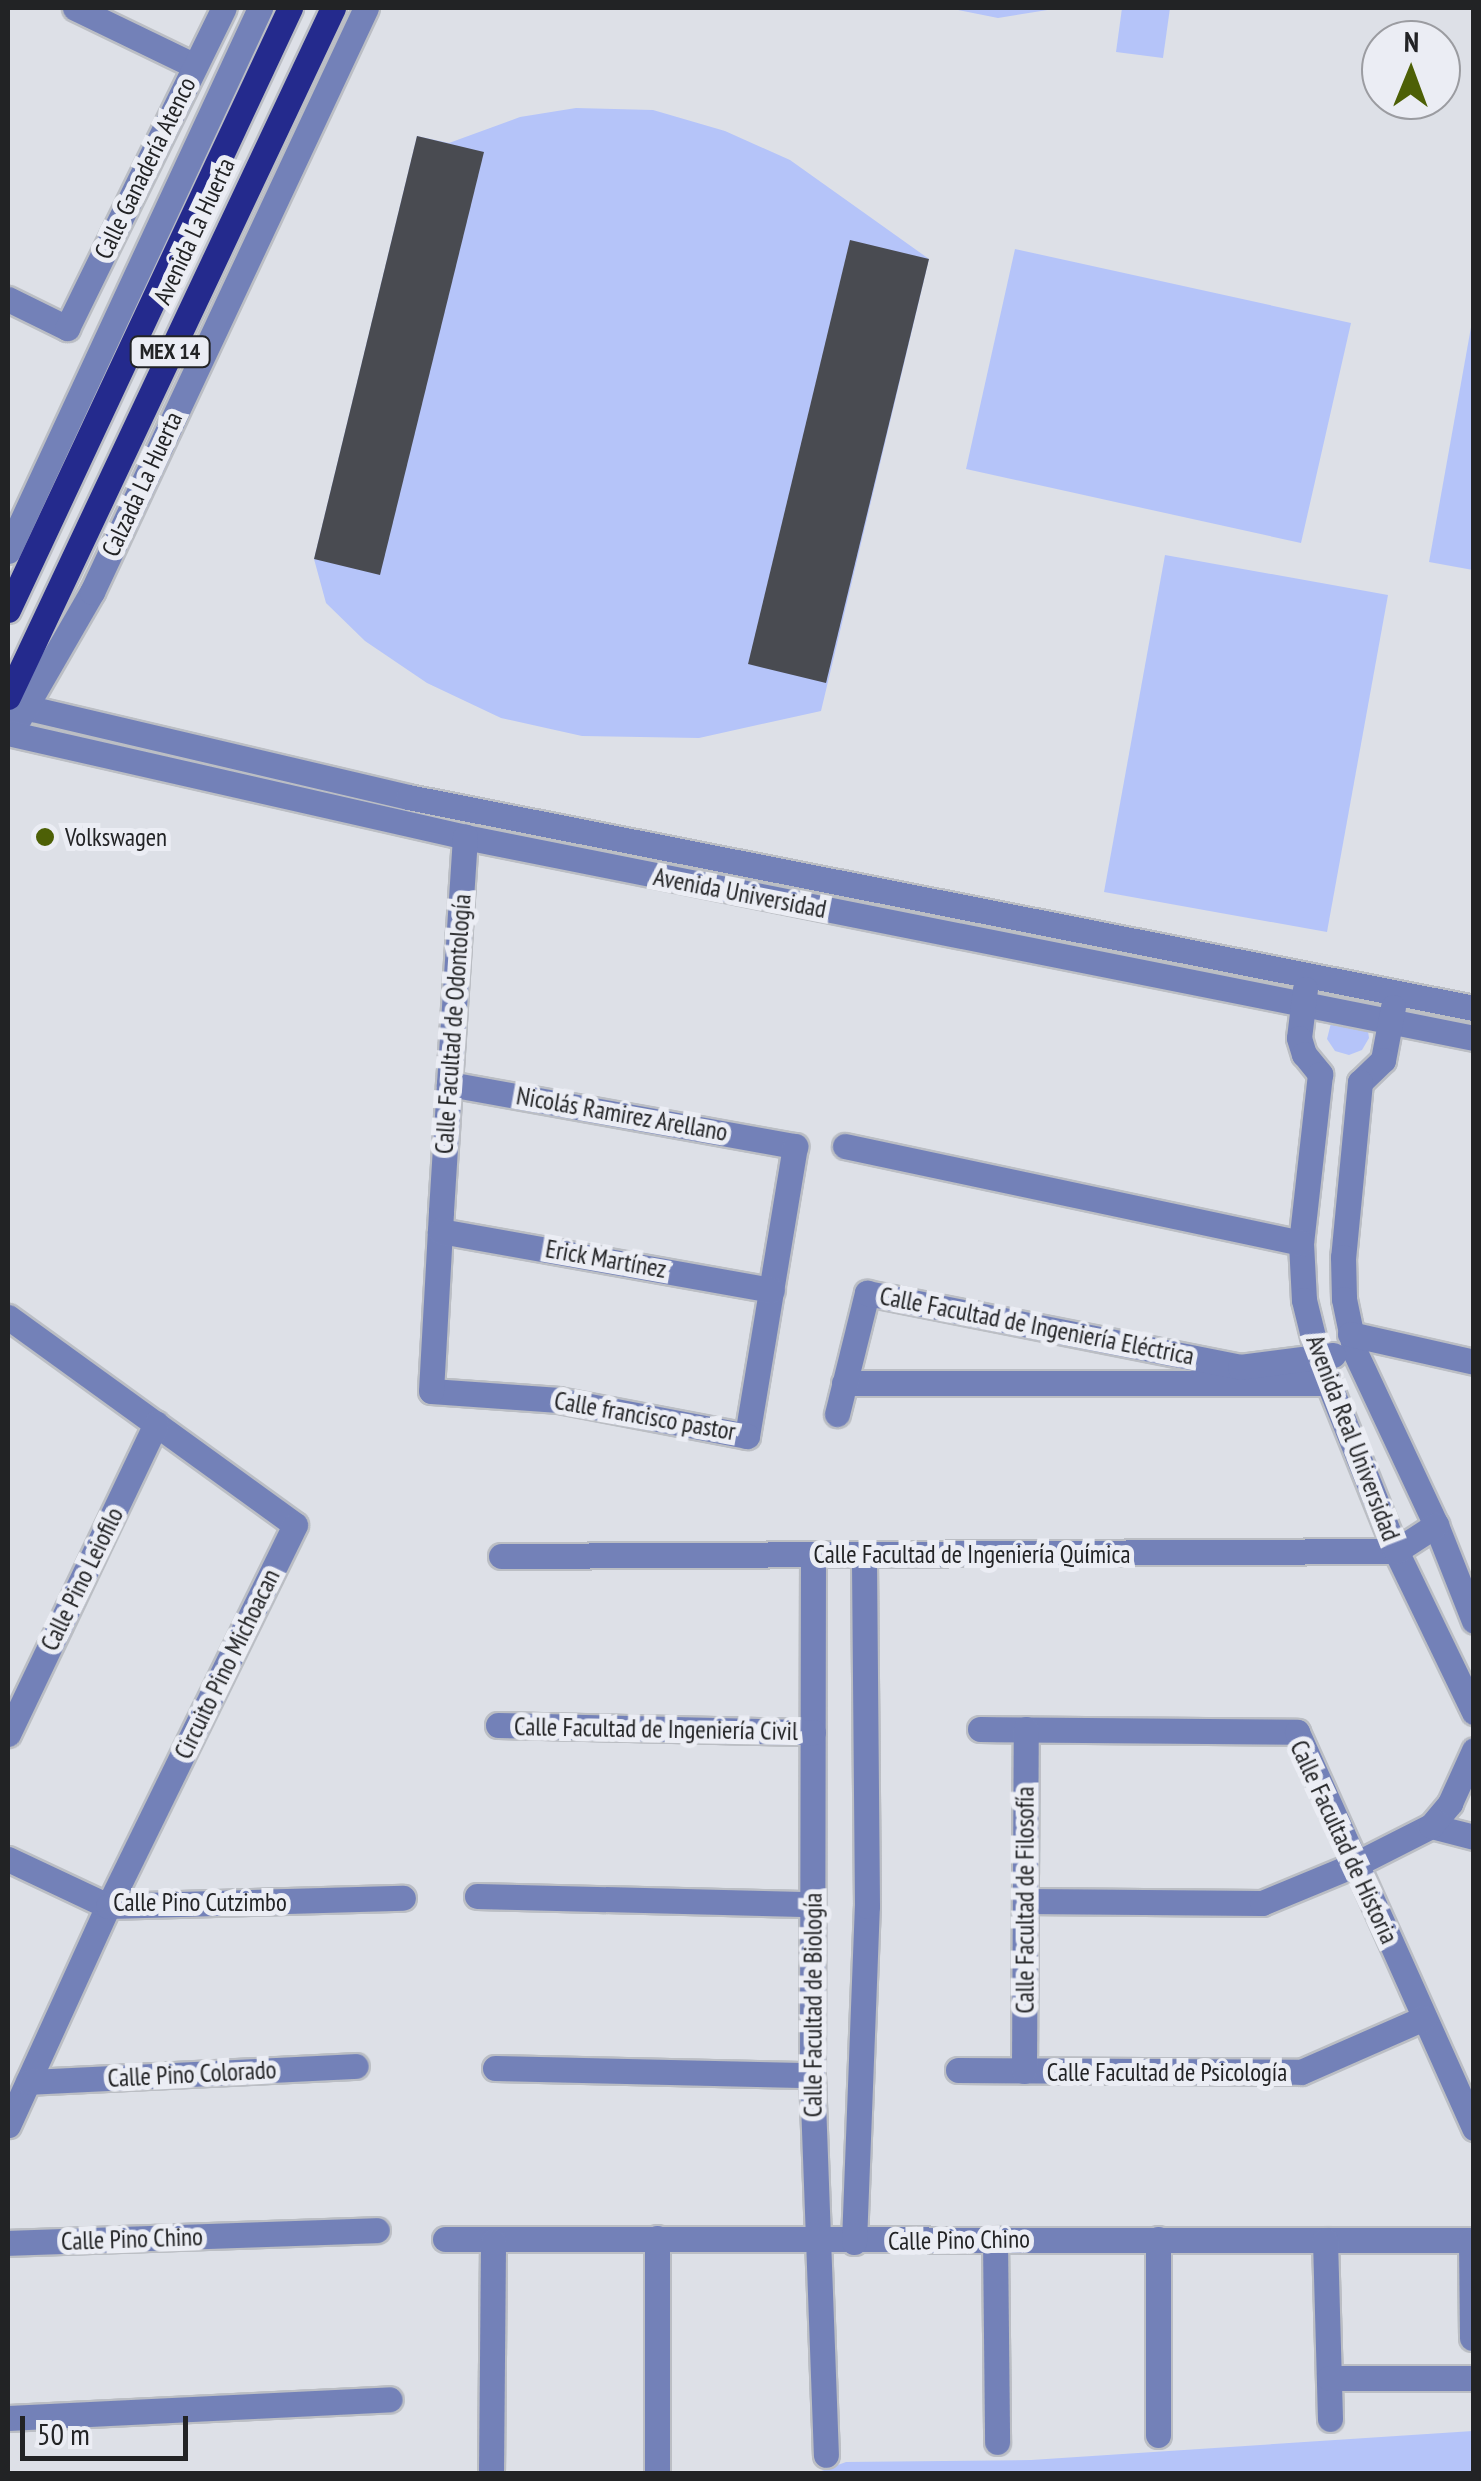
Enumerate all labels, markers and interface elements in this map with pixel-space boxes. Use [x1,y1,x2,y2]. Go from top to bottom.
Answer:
north arrow [1361,20,1461,120]
text: N [1404,23,1419,60]
street label: Calle Ganadería Atenco [88,72,202,264]
street label: Avenida La Huerta [147,153,241,309]
road number: MEX 14 [128,335,212,369]
street label: Calzada La Huerta [95,407,189,561]
place label: Volkswagen [65,822,167,852]
marker: Volkswagen [34,826,56,848]
street label: Avenida Universidad [651,862,829,924]
street label: Calle Facultad de Odontología [429,893,477,1155]
street label: Nicolás Ramirez Arellano [513,1081,731,1147]
street label: Erick Martínez [543,1234,669,1284]
street label: Calle Facultad de Ingeniería Eléctrica [877,1281,1197,1371]
street label: Avenida Real Universidad [1300,1331,1406,1545]
street label: Calle francisco pastor [552,1385,738,1447]
street label: Calle Pino Leiofilo [34,1503,130,1655]
street label: Calle Facultad de Ingenierίa Quίmica [814,1539,1130,1569]
street label: Circuito Pino Michoacan [168,1564,286,1764]
street label: Calle Facultad de Ingeniería Civil [514,1712,798,1746]
street label: Calle Facultad de Historia [1284,1736,1404,1948]
street label: Calle Facultad de Filosofía [1010,1787,1040,2013]
street label: Calle Pino Cutzimbo [113,1887,287,1917]
street label: Calle Facultad de Biología [798,1893,828,2117]
street label: Calle Pino Colorado [107,2055,277,2093]
street label: Calle Facultad de Psicología [1047,2057,1287,2087]
street label: Calle Pino Chino [61,2222,203,2256]
street label: Calle Pino Chino [888,2224,1030,2256]
scale bar [25,2396,192,2458]
text: 50 m [37,2414,90,2453]

